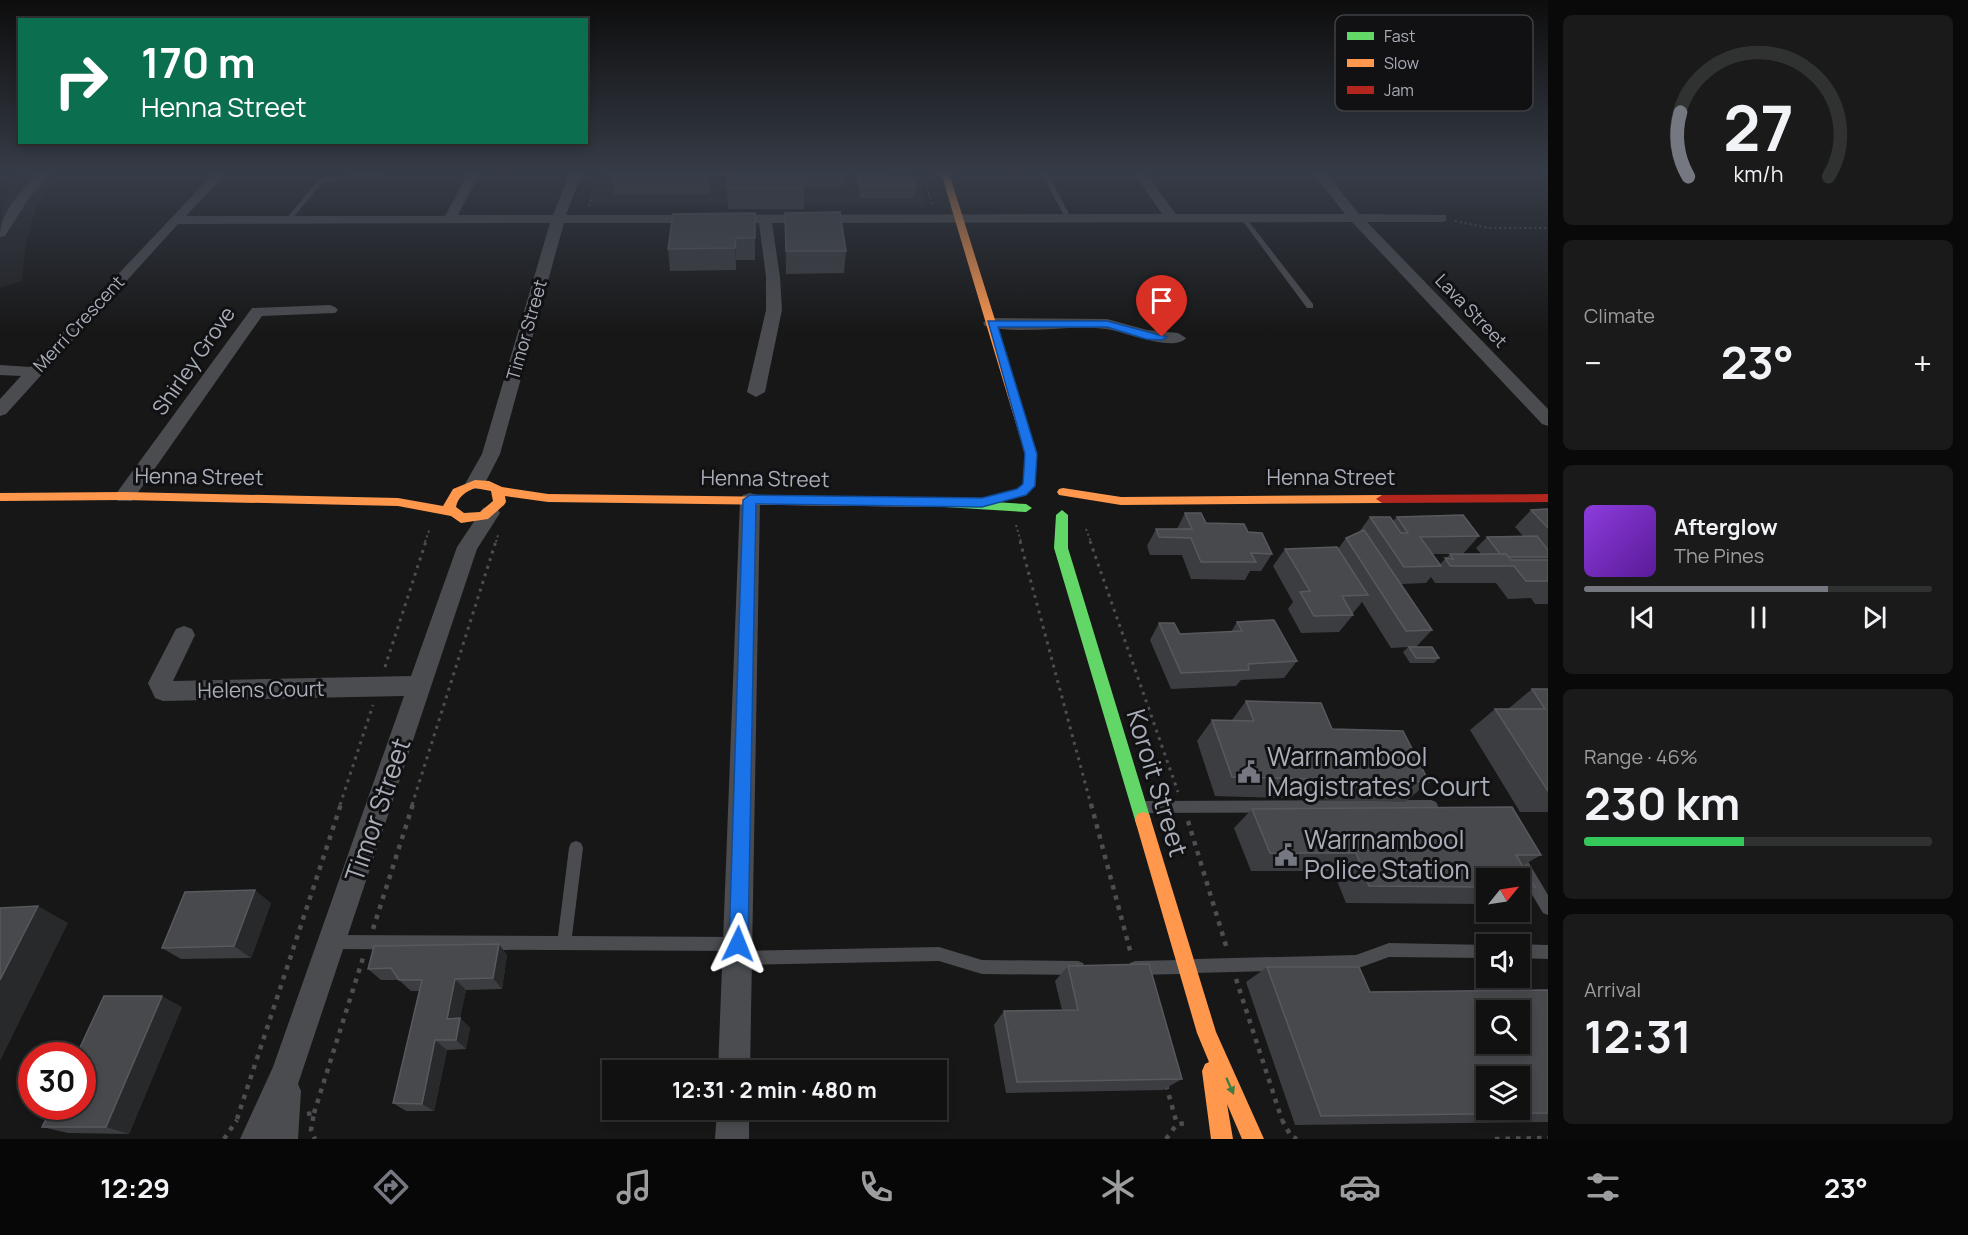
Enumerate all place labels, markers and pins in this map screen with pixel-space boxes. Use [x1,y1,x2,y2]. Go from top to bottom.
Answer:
pin [1136,275,1187,337]
place label: Warrnambool Magistrates' Court [1267,738,1490,804]
public building icon: Warrnambool Magistrates' Court [1236,759,1262,785]
place label: Warrnambool Police Station [1304,821,1470,887]
public building icon: Warrnambool Police Station [1273,842,1299,868]

